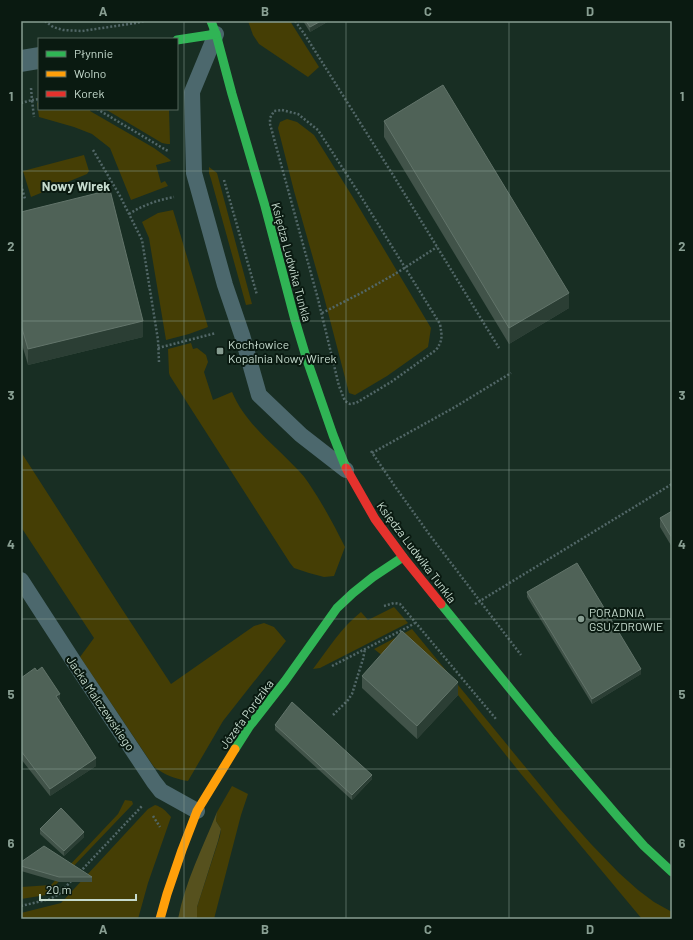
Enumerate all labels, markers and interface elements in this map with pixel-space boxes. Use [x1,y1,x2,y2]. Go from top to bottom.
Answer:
text: A [99,3,108,19]
text: B [261,3,269,19]
text: C [424,3,432,19]
text: D [586,3,594,19]
legend [38,38,178,110]
text: Płynnie [74,46,113,60]
text: Wolno [74,66,106,80]
text: Korek [74,86,104,100]
text: 1 [9,88,13,104]
text: 1 [680,88,684,104]
district label: Nowy Wirek [42,178,110,194]
street label: Księdza Ludwika Tunkla [269,201,315,323]
text: 2 [7,238,15,254]
text: 2 [678,238,686,254]
place label: Kochłowice Kopalnia Nowy Wirek [228,337,337,365]
marker: Kochłowice Kopalnia Nowy Wirek [215,346,225,356]
text: 3 [7,387,15,403]
text: 3 [678,387,686,403]
street label: Księdza Ludwika Tunkla [374,499,460,605]
text: 4 [7,536,15,552]
text: 4 [678,536,686,552]
place label: PORADNIA GSU ZDROWIE [589,605,663,633]
marker: PORADNIA GSU ZDROWIE [576,614,586,624]
street label: Jacka Malczewskiego [64,653,138,753]
street label: Józefa Pordzika [216,677,276,751]
text: 5 [7,686,15,702]
text: 5 [678,686,686,702]
text: 6 [8,835,15,851]
text: 6 [679,835,686,851]
scale bar [40,876,136,902]
text: 20 m [46,882,72,896]
text: A [99,921,108,937]
text: B [261,921,269,937]
text: C [424,921,432,937]
text: D [586,921,594,937]

